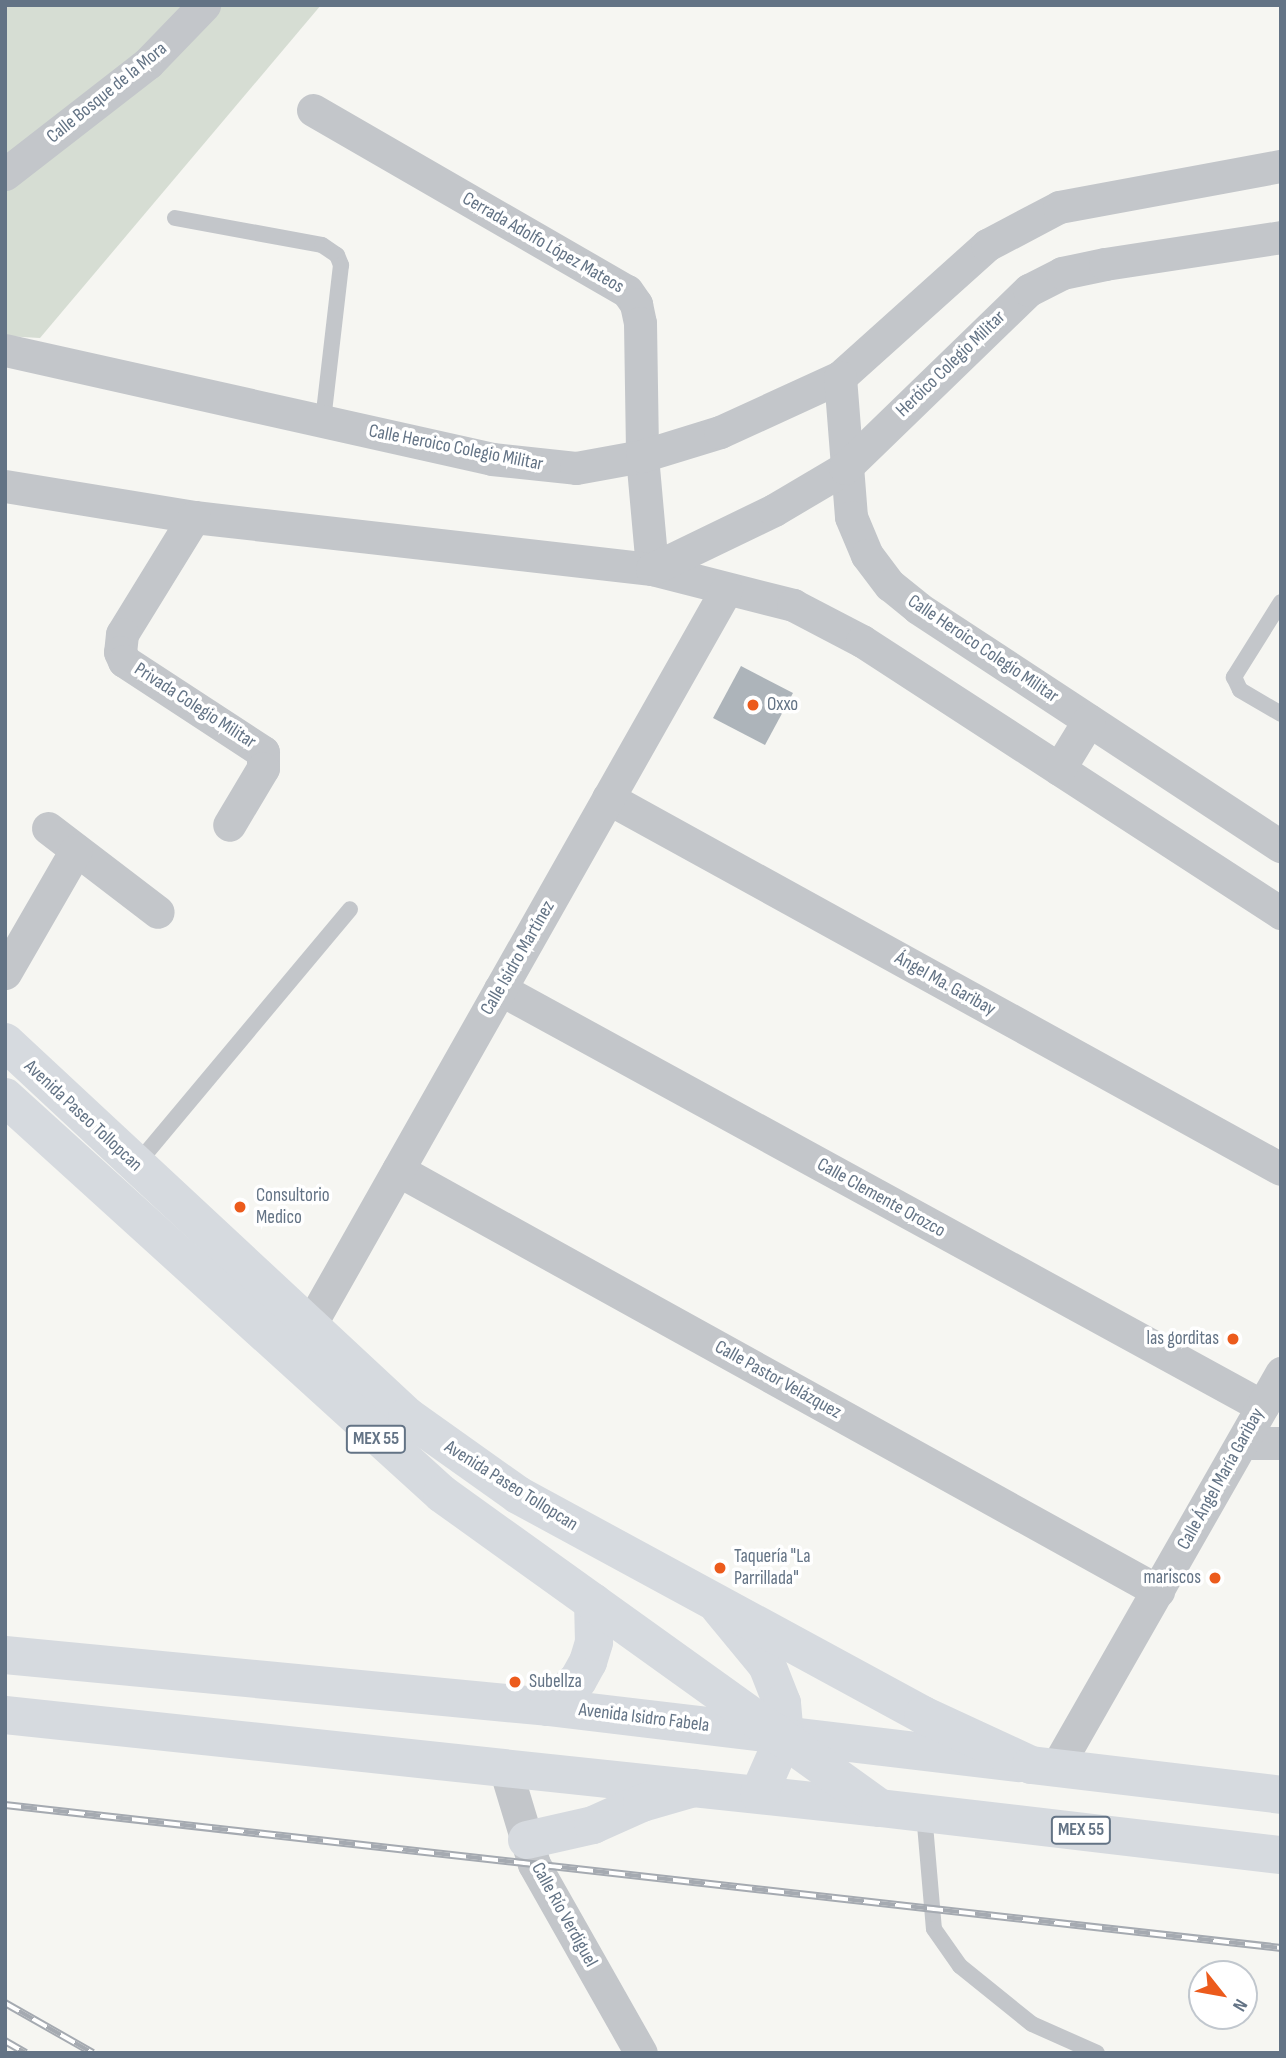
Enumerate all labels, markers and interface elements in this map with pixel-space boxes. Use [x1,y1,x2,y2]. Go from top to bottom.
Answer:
street label: Calle Bosque de la Mora [42,38,172,148]
street label: Cerrada Adolfo López Mateos [458,187,628,299]
street label: Heróico Colegio Militar [892,306,1010,422]
street label: Calle Heroico Colegio Militar [367,420,545,476]
street label: Calle Heroico Colegio Militar [903,590,1063,708]
street label: Privada Colegio Militar [130,658,260,754]
place label: Oxxo [767,694,798,716]
marker: Oxxo [745,697,761,713]
street label: Calle Isidro Martínez [476,897,560,1019]
street label: Ángel Ma. Garibay [891,947,999,1021]
street label: Avenida Paseo Tollopcan [19,1055,147,1177]
street label: Calle Clemente Orozco [813,1153,949,1243]
place label: Consultorio Medico [256,1185,330,1229]
marker: Consultorio Medico [230,1197,250,1217]
place label: las gorditas [1146,1328,1219,1350]
marker: las gorditas [1225,1331,1241,1347]
street label: Calle Pastor Velázquez [711,1336,845,1424]
street label: Calle Ángel María Garibay [1173,1404,1269,1554]
road number: MEX 55 [344,1424,408,1454]
street label: Avenida Paseo Tollopcan [440,1436,582,1536]
place label: Taquería "La Parrillada" [734,1546,810,1590]
marker: Taquería "La Parrillada" [712,1560,728,1576]
place label: mariscos [1143,1567,1201,1589]
marker: mariscos [1207,1570,1223,1586]
place label: Subellza [529,1671,582,1693]
marker: Subellza [507,1674,523,1690]
street label: Avenida Isidro Fabela [577,1699,711,1737]
road number: MEX 55 [1050,1816,1112,1844]
street label: Calle Río Verdiguel [526,1859,602,1971]
north arrow [1188,1960,1258,2030]
text: N [1227,1995,1252,2015]

